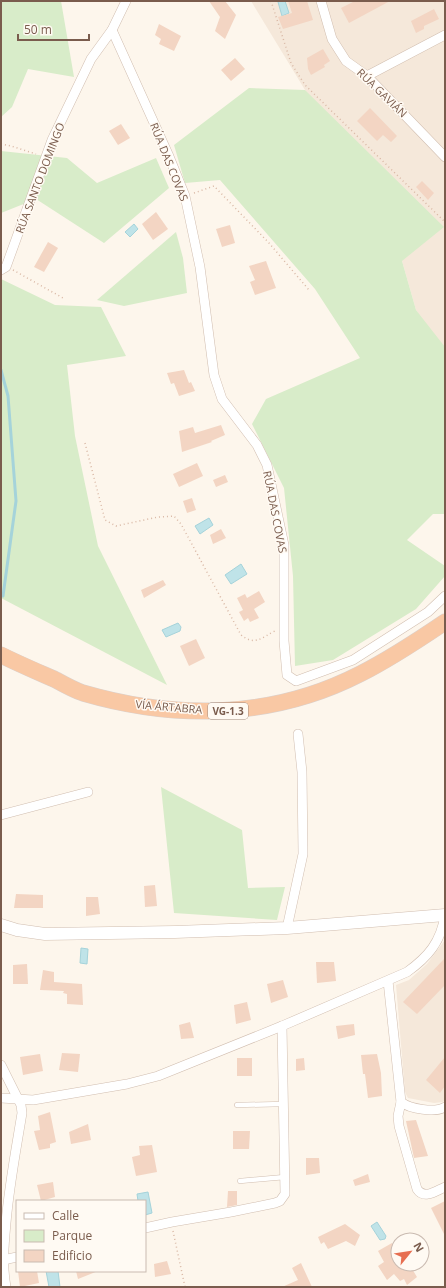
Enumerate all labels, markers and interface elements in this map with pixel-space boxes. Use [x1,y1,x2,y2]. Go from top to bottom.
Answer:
scale bar [18,16,89,42]
text: 50 m [24,21,52,38]
street label: RÚA GAVIÁN [354,65,411,120]
street label: RÚA SANTO DOMINGO [11,120,68,235]
street label: RÚA DAS COVAS [147,120,192,203]
street label: RÚA DAS COVAS [260,469,291,554]
street label: VÍA ÁRTABRA [135,696,203,717]
road number: VG-1.3 [208,703,248,719]
legend [16,1200,146,1272]
text: Calle [52,1207,79,1224]
text: Parque [52,1227,92,1244]
north arrow [390,1232,430,1272]
text: N [410,1239,428,1254]
text: Edificio [52,1247,92,1264]

